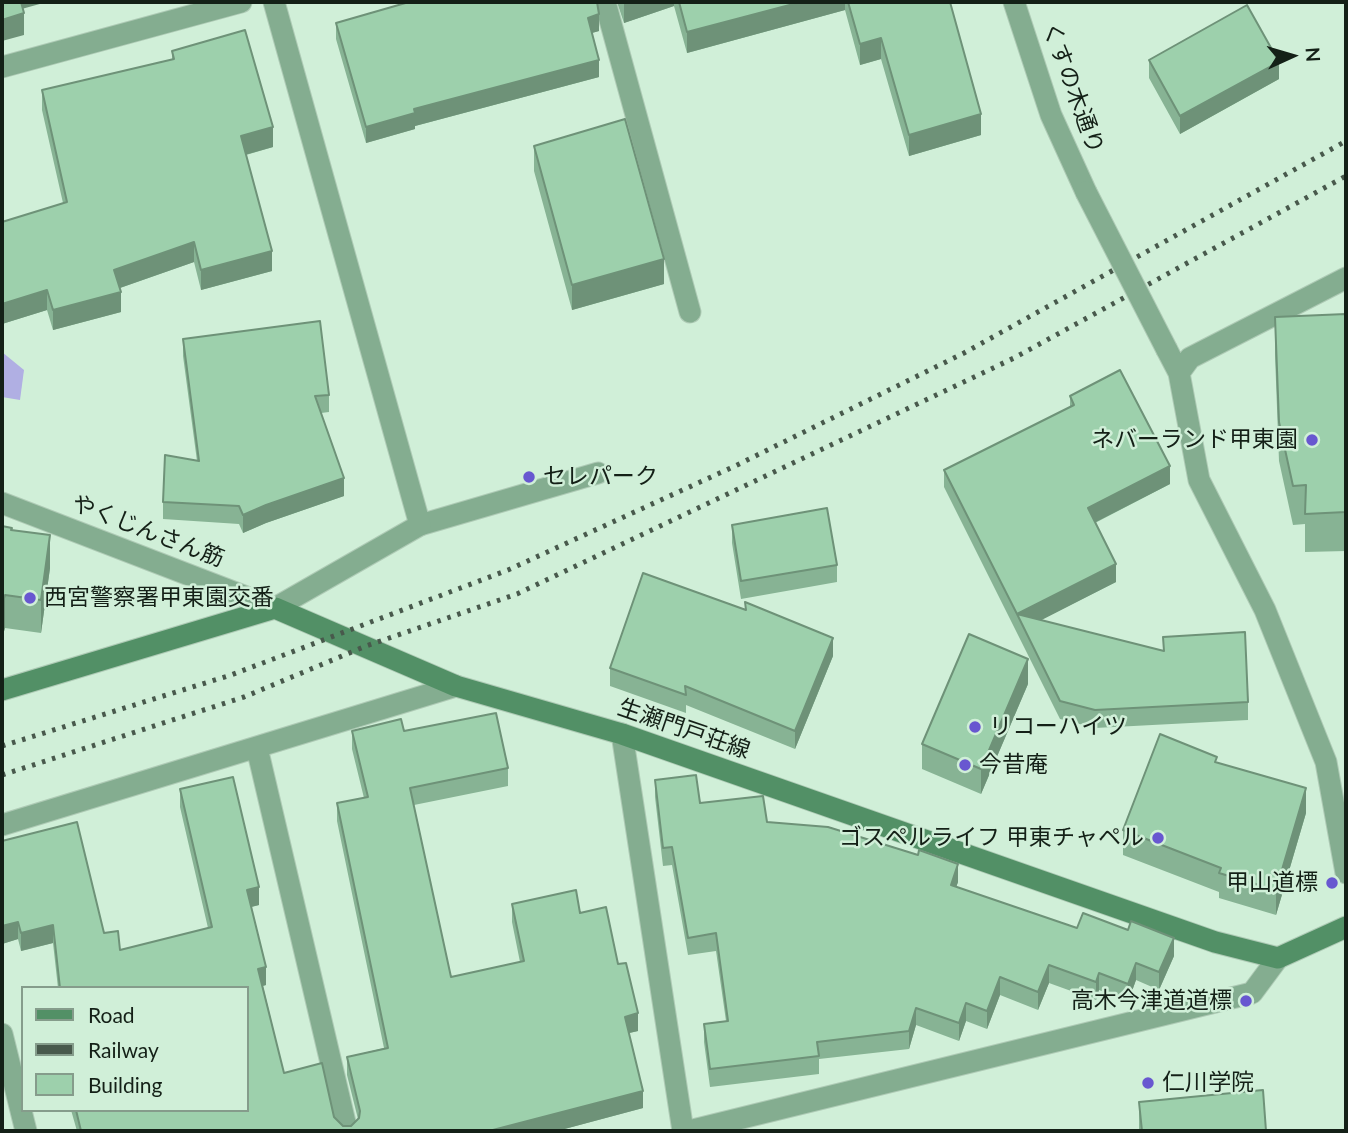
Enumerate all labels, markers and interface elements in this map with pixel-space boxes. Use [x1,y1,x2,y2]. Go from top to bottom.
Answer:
street label: くすの木通り [1036,18,1110,158]
north arrow [1257,21,1327,91]
text: N [1301,46,1325,63]
place label: ネバーランド甲東園 [1091,426,1298,454]
marker: ネバーランド甲東園 [1304,432,1320,448]
place label: セレパーク [543,463,658,491]
marker: セレパーク [521,469,537,485]
street label: やくじんさん筋 [68,489,228,573]
place label: 西宮警察署甲東園交番 [44,584,274,612]
marker: 西宮警察署甲東園交番 [22,590,38,606]
street label: 生瀬門戸荘線 [614,693,754,765]
place label: リコーハイツ [989,713,1127,741]
marker: リコーハイツ [967,719,983,735]
place label: 今昔庵 [979,751,1048,779]
marker: 今昔庵 [957,757,973,773]
place label: ゴスペルライフ 甲東チャペル [839,824,1144,852]
marker: ゴスペルライフ 甲東チャペル [1150,830,1166,846]
place label: 甲山道標 [1226,869,1318,897]
marker: 甲山道標 [1324,875,1340,891]
legend [21,986,248,1112]
place label: 高木今津道道標 [1071,987,1232,1015]
marker: 高木今津道道標 [1238,993,1254,1009]
text: Road [88,1002,135,1027]
text: Railway [88,1037,159,1062]
place label: 仁川学院 [1162,1069,1254,1097]
text: Building [88,1072,163,1097]
marker: 仁川学院 [1140,1075,1156,1091]

